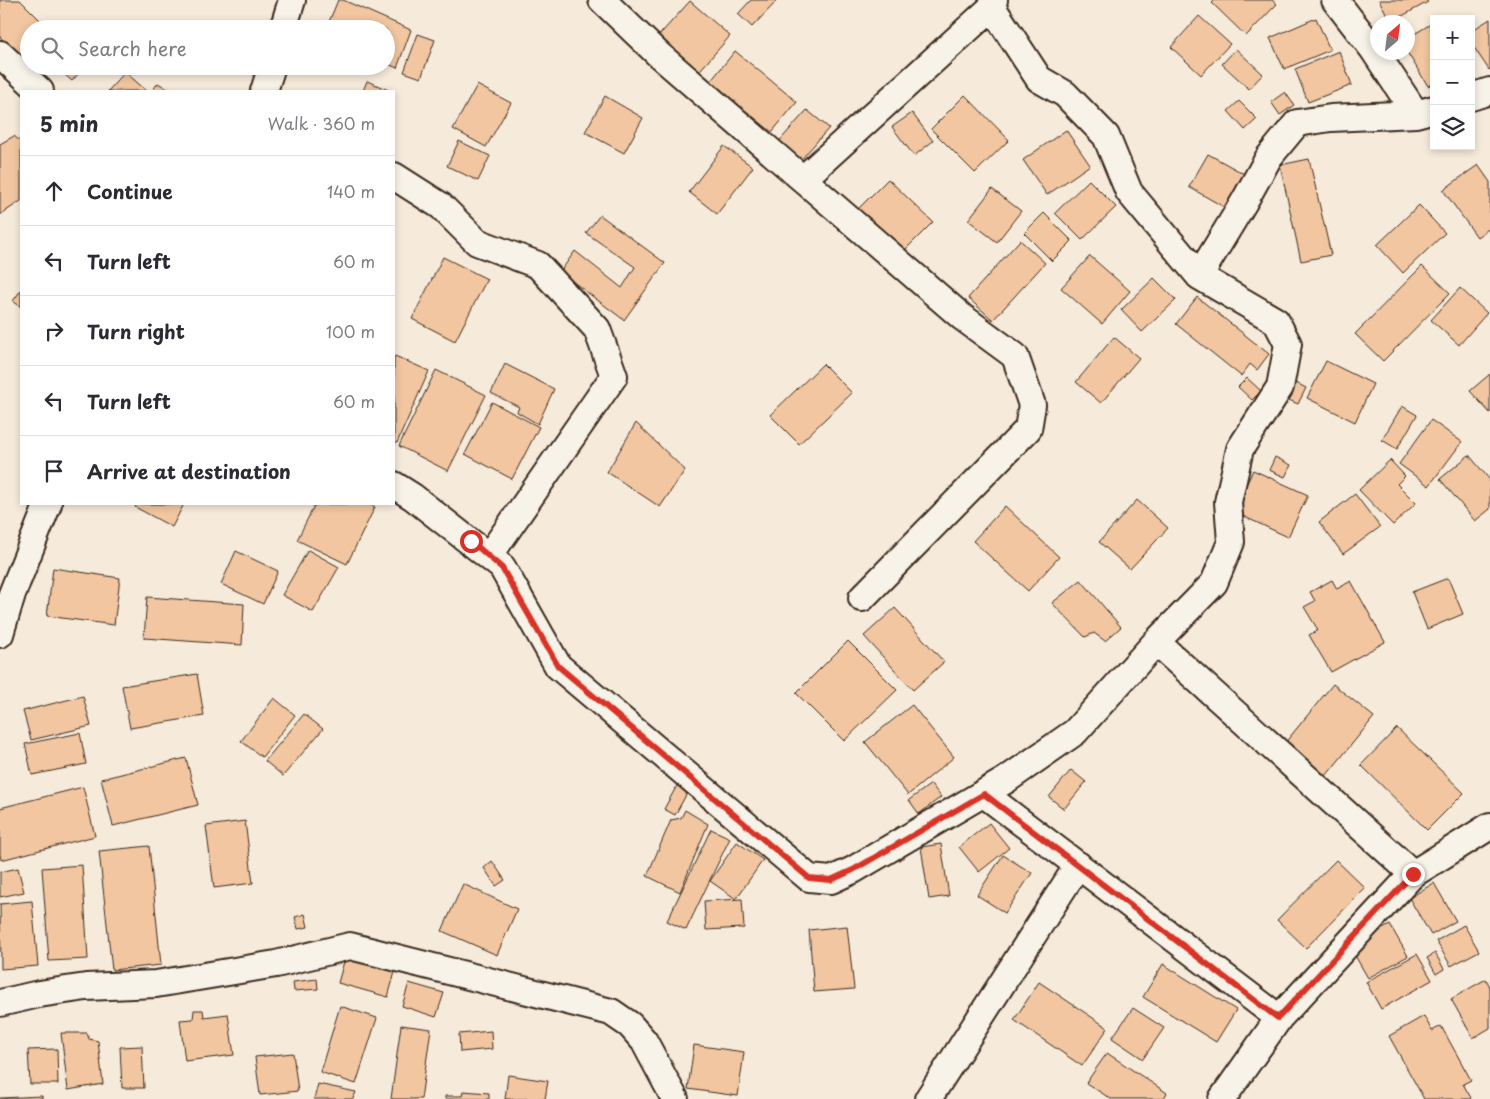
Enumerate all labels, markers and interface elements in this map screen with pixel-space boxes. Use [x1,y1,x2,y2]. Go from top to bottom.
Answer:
north arrow [1370,15,1415,60]
map controls [1430,15,1475,150]
button: + [1430,15,1475,60]
search box [20,20,395,75]
icon: search [38,34,66,62]
text: Search here [78,34,187,62]
button: − [1430,60,1475,105]
button: layers [1430,105,1475,150]
text: 5 min [40,107,98,139]
text: Walk · 360 m [268,111,375,135]
icon: ahead [40,177,68,205]
text: Continue [87,177,173,205]
text: 140 m [327,179,375,203]
icon: left [40,247,68,275]
text: Turn left [87,247,171,275]
text: 60 m [333,249,375,273]
icon: right [40,317,68,345]
text: Turn right [87,317,185,345]
text: 100 m [326,319,375,343]
icon: left [40,387,68,415]
text: Turn left [87,387,171,415]
text: 60 m [333,389,375,413]
icon: arrive [40,457,68,485]
text: Arrive at destination [87,457,291,485]
route start [460,530,483,553]
route end [1402,863,1425,886]

